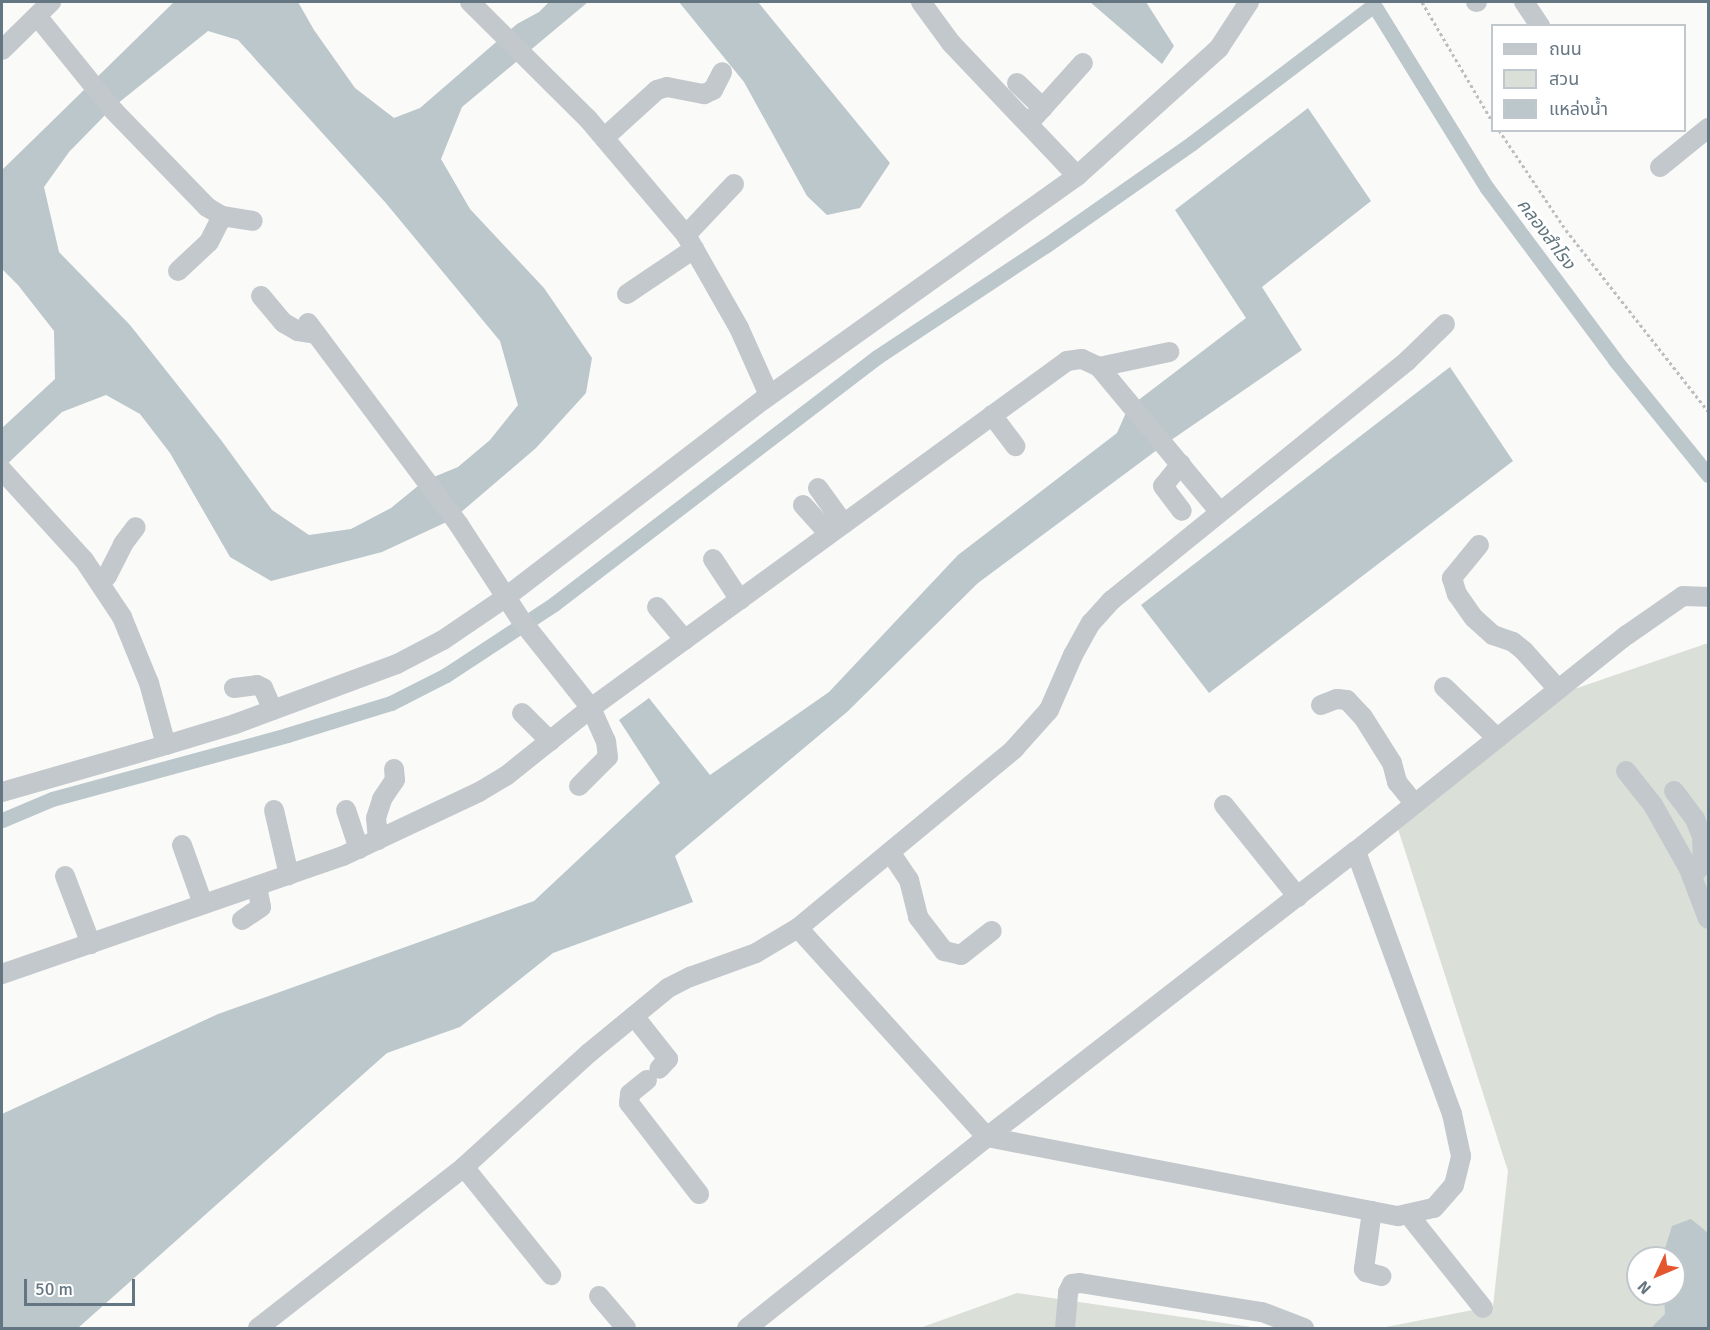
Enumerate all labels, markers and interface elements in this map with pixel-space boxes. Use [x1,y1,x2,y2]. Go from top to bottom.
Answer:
legend [1491,24,1686,132]
text: ถนน [1549,38,1582,60]
text: สวน [1549,68,1579,90]
text: แหล่งน้ำ [1549,98,1608,120]
water label: คลองสำโรง [1512,194,1580,274]
north arrow [1626,1246,1686,1306]
scale bar [27,1267,138,1305]
text: N [1633,1276,1656,1298]
text: 50 m [35,1278,73,1300]

